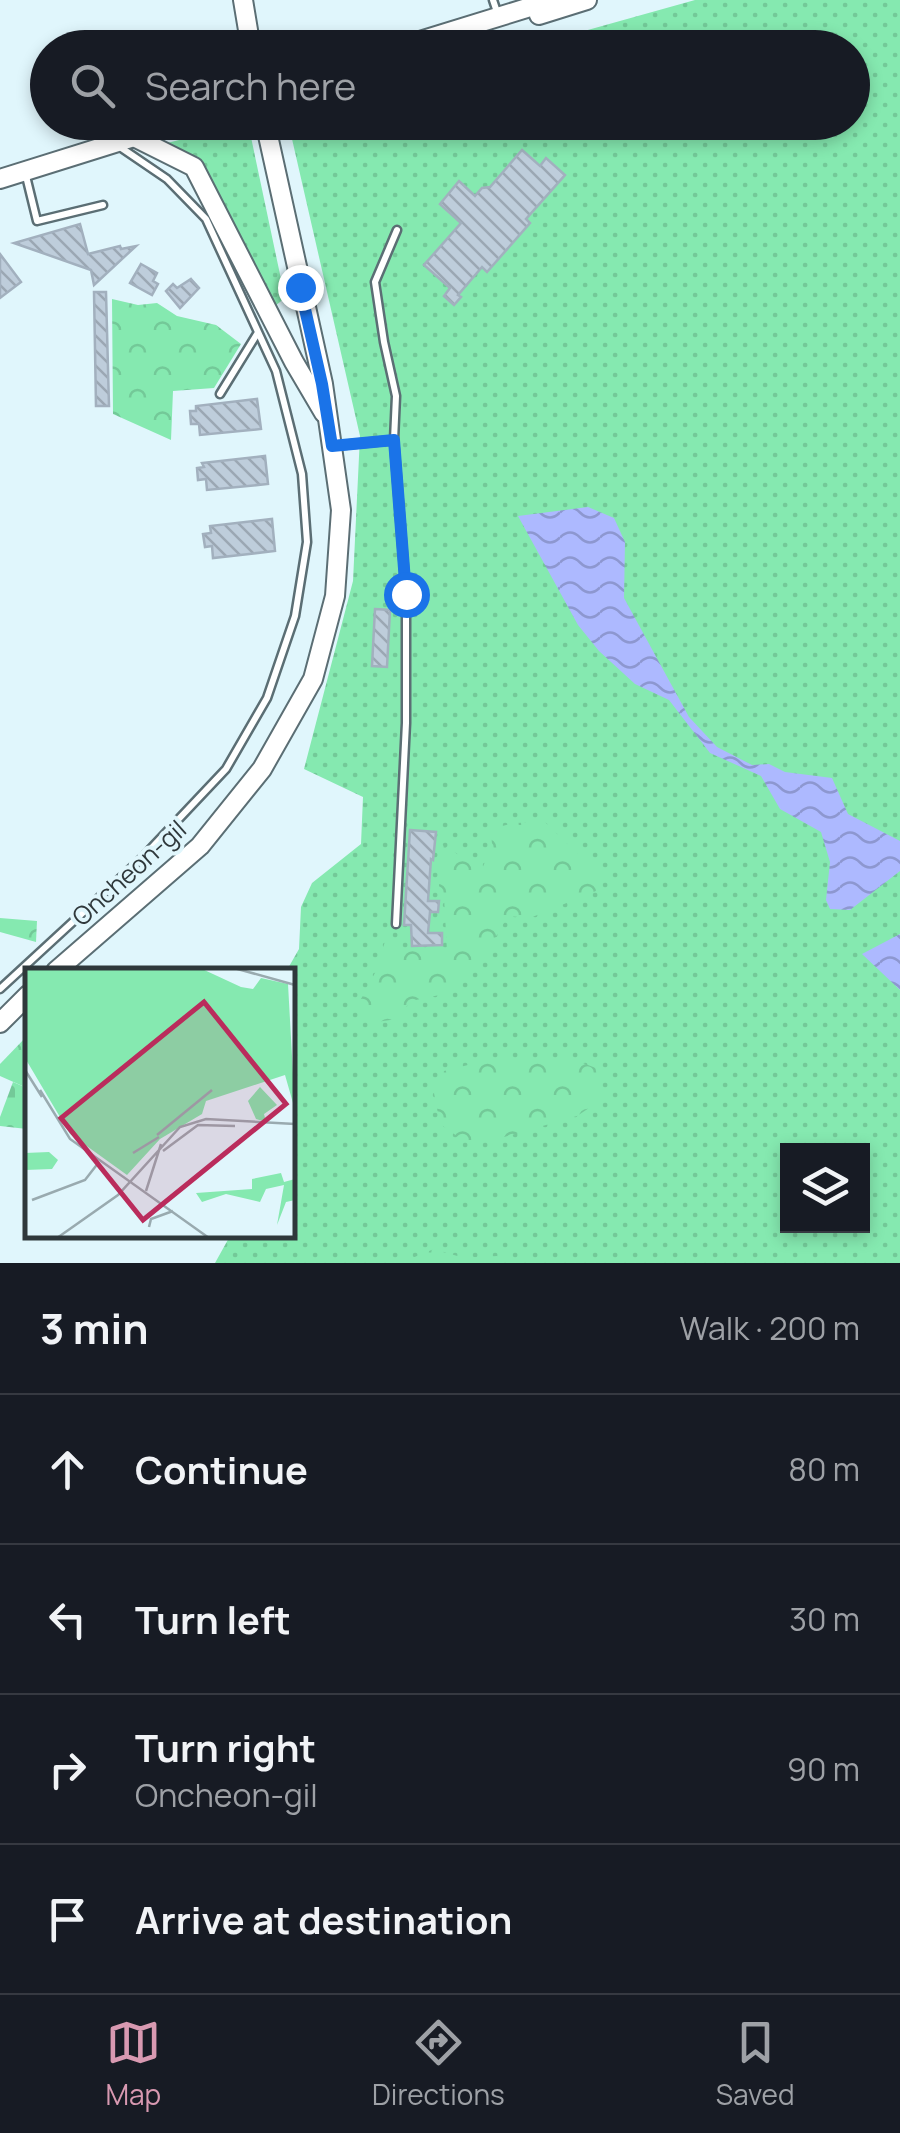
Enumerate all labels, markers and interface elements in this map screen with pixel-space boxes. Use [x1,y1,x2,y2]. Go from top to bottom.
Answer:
search box [30,30,870,140]
icon: search [65,58,120,113]
text: Search here [145,59,356,111]
route end [278,265,324,311]
route start [384,572,430,618]
street label: Oncheon-gil [64,812,193,933]
inset map [25,968,295,1238]
map controls [780,1143,870,1233]
button: layers [780,1143,870,1233]
text: 3 min [40,1299,149,1357]
text: Walk · 200 m [680,1306,860,1350]
icon: ahead [40,1442,95,1497]
text: Continue [135,1443,308,1495]
text: 80 m [788,1447,860,1491]
icon: left [40,1592,95,1647]
text: Turn left [135,1593,291,1645]
text: 30 m [789,1597,860,1641]
text: Turn right [135,1721,316,1773]
icon: right [40,1742,95,1797]
text: 90 m [787,1747,860,1791]
text: Oncheon-gil [135,1773,318,1817]
icon: arrive [40,1892,95,1947]
text: Arrive at destination [135,1893,512,1945]
tab: Map [105,2015,161,2113]
tab: Directions [372,2015,505,2113]
tab: Saved [716,2015,795,2113]

